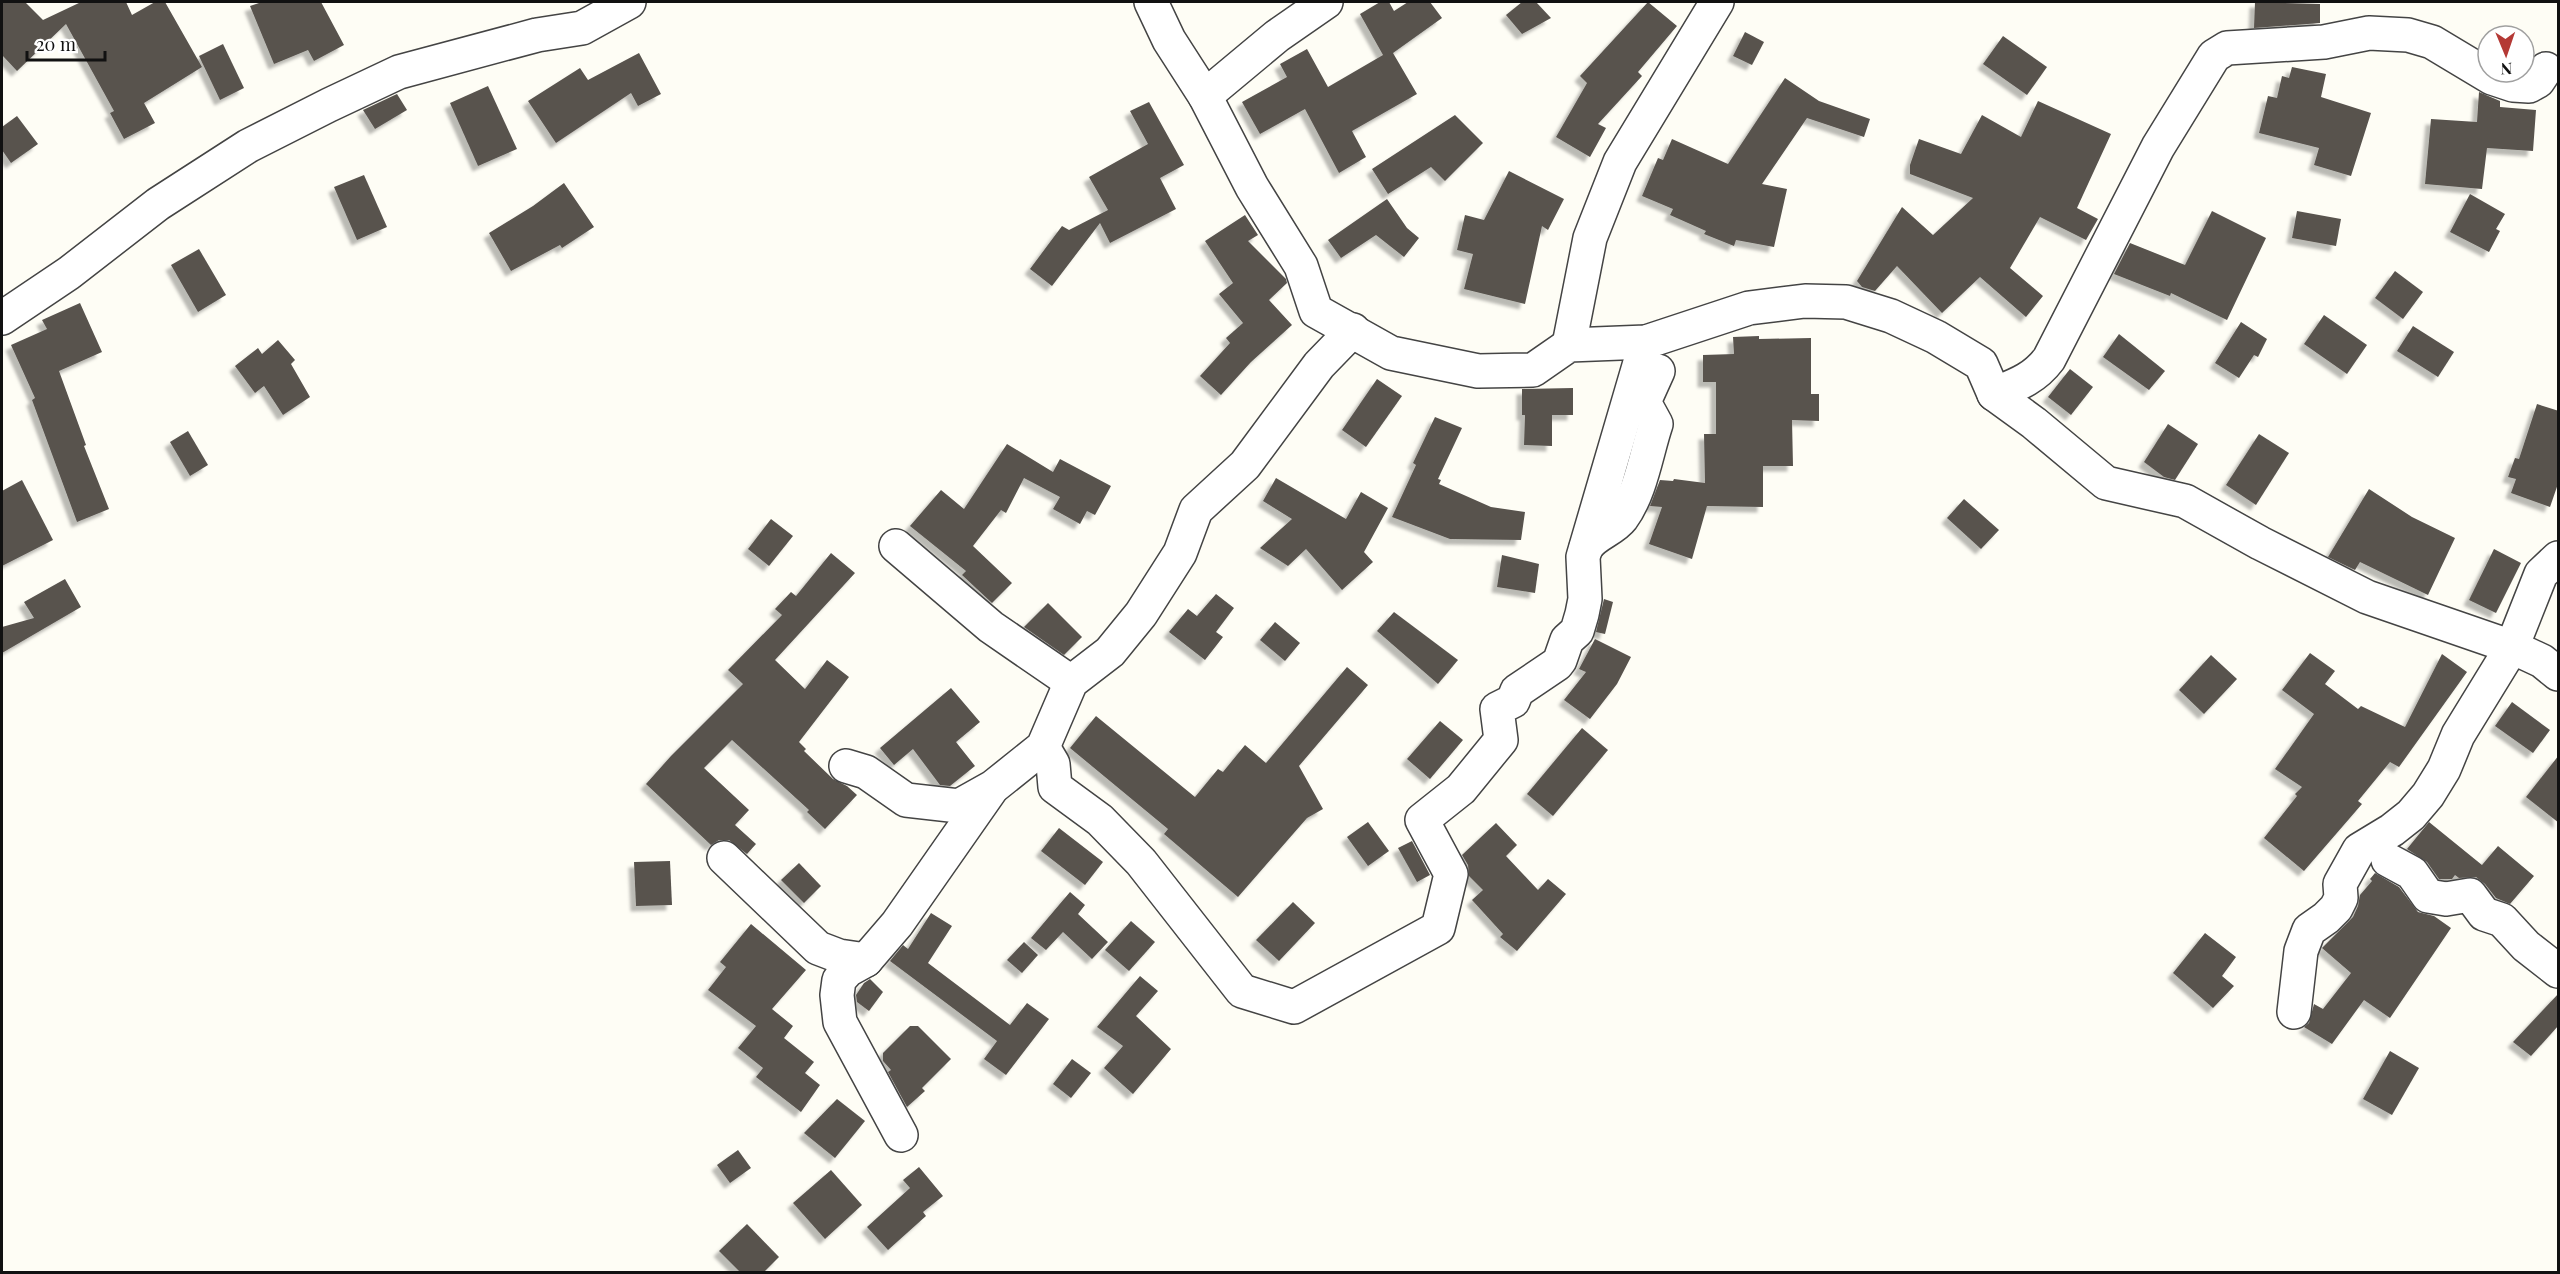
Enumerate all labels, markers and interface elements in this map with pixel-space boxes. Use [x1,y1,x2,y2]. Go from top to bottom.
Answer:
scale bar [27,24,105,62]
north arrow [2476,24,2536,84]
text: 20 m [36,32,76,56]
text: N [2500,59,2513,80]

